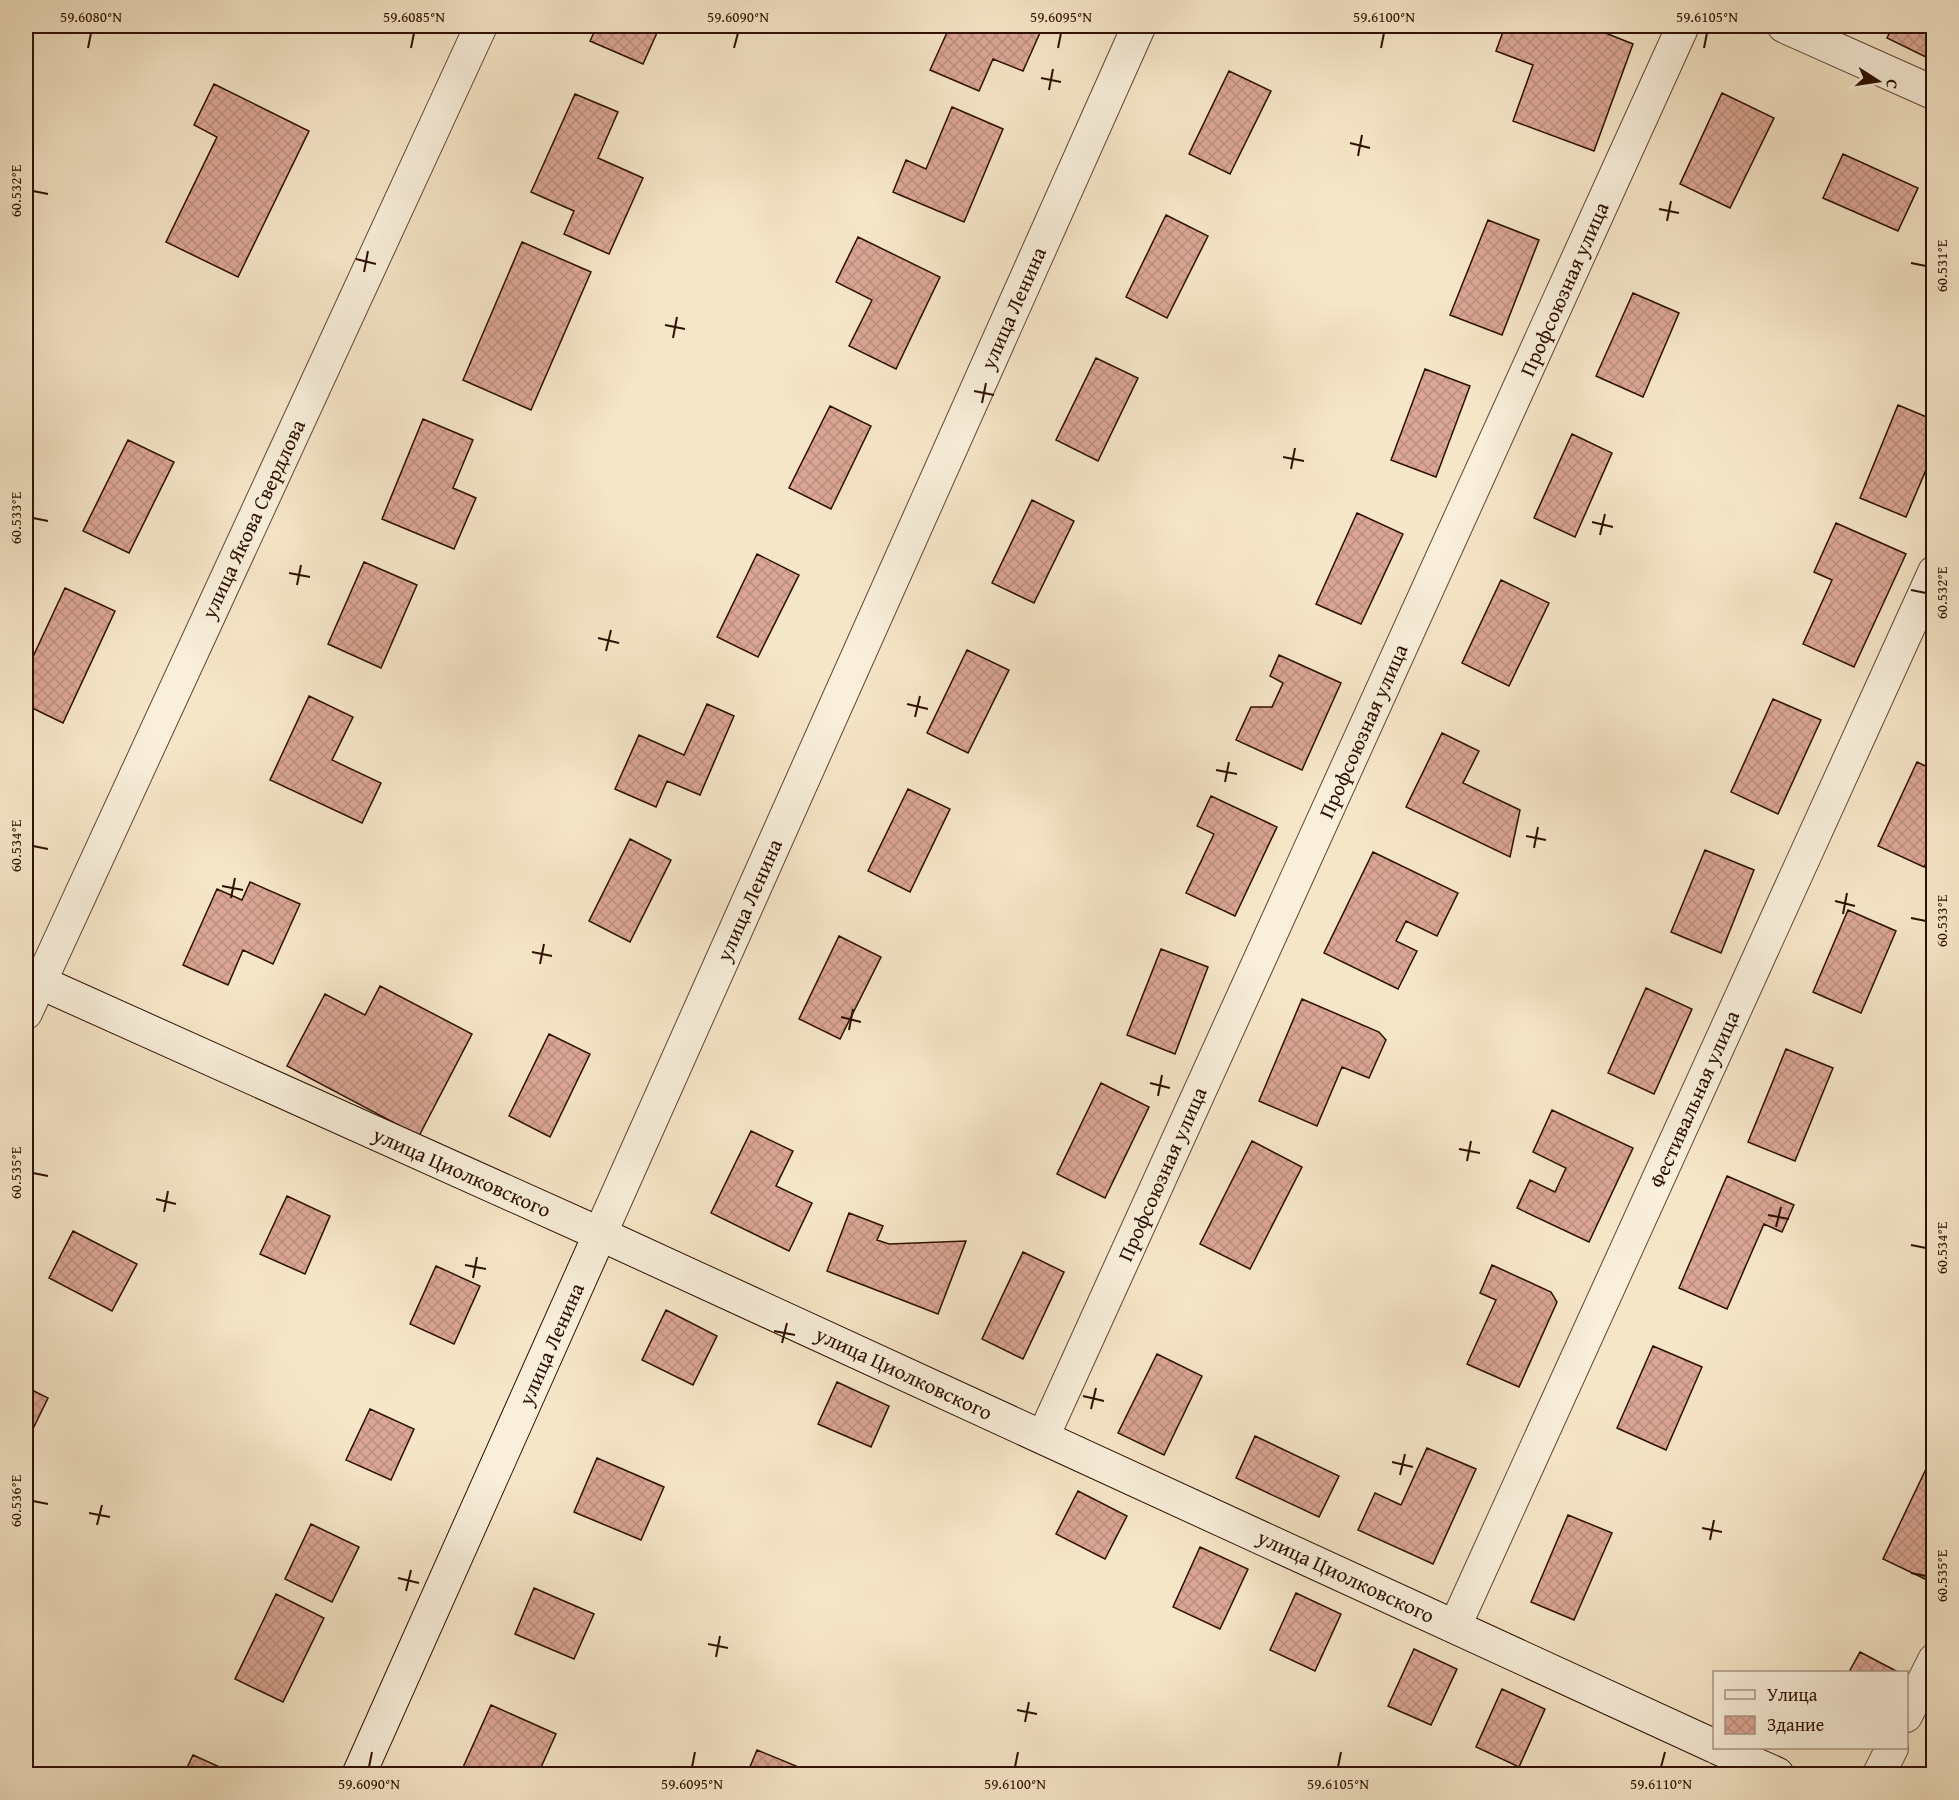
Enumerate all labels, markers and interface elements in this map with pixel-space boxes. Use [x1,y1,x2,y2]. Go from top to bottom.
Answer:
text: 59.6080°N [60,6,122,27]
text: 59.6085°N [383,6,445,27]
text: 59.6090°N [707,6,769,27]
text: 59.6095°N [1030,6,1092,27]
text: 59.6100°N [1353,6,1415,27]
text: 59.6105°N [1676,6,1738,27]
north arrow [1848,51,1908,111]
text: С [1880,77,1905,91]
text: 60.532°E [5,164,26,217]
street label: Профсоюзная улица [1512,197,1616,381]
text: 60.531°E [1931,239,1952,292]
street label: улица Ленина [972,242,1054,375]
street label: улица Якова Свердлова [193,414,313,625]
text: 60.533°E [5,491,26,544]
text: 60.532°E [1931,566,1952,619]
street label: Профсоюзная улица [1311,639,1415,823]
text: 60.534°E [5,819,26,872]
street label: улица Ленина [708,834,790,967]
text: 60.533°E [1931,894,1952,947]
street label: Фестивальная улица [1641,1005,1747,1193]
street label: Профсоюзная улица [1110,1082,1214,1266]
street label: улица Циолковского [367,1118,556,1225]
text: 60.535°E [5,1146,26,1199]
text: 60.534°E [1931,1221,1952,1274]
street label: улица Ленина [510,1278,592,1411]
street label: улица Циолковского [809,1318,998,1428]
text: 60.536°E [5,1474,26,1527]
street label: улица Циолковского [1251,1521,1440,1631]
text: 60.535°E [1931,1549,1952,1602]
legend [1713,1671,1908,1749]
text: Улица [1767,1681,1818,1708]
text: Здание [1767,1711,1824,1738]
text: 59.6090°N [338,1773,400,1794]
text: 59.6095°N [661,1773,723,1794]
text: 59.6100°N [984,1773,1046,1794]
text: 59.6105°N [1307,1773,1369,1794]
text: 59.6110°N [1630,1773,1692,1794]

